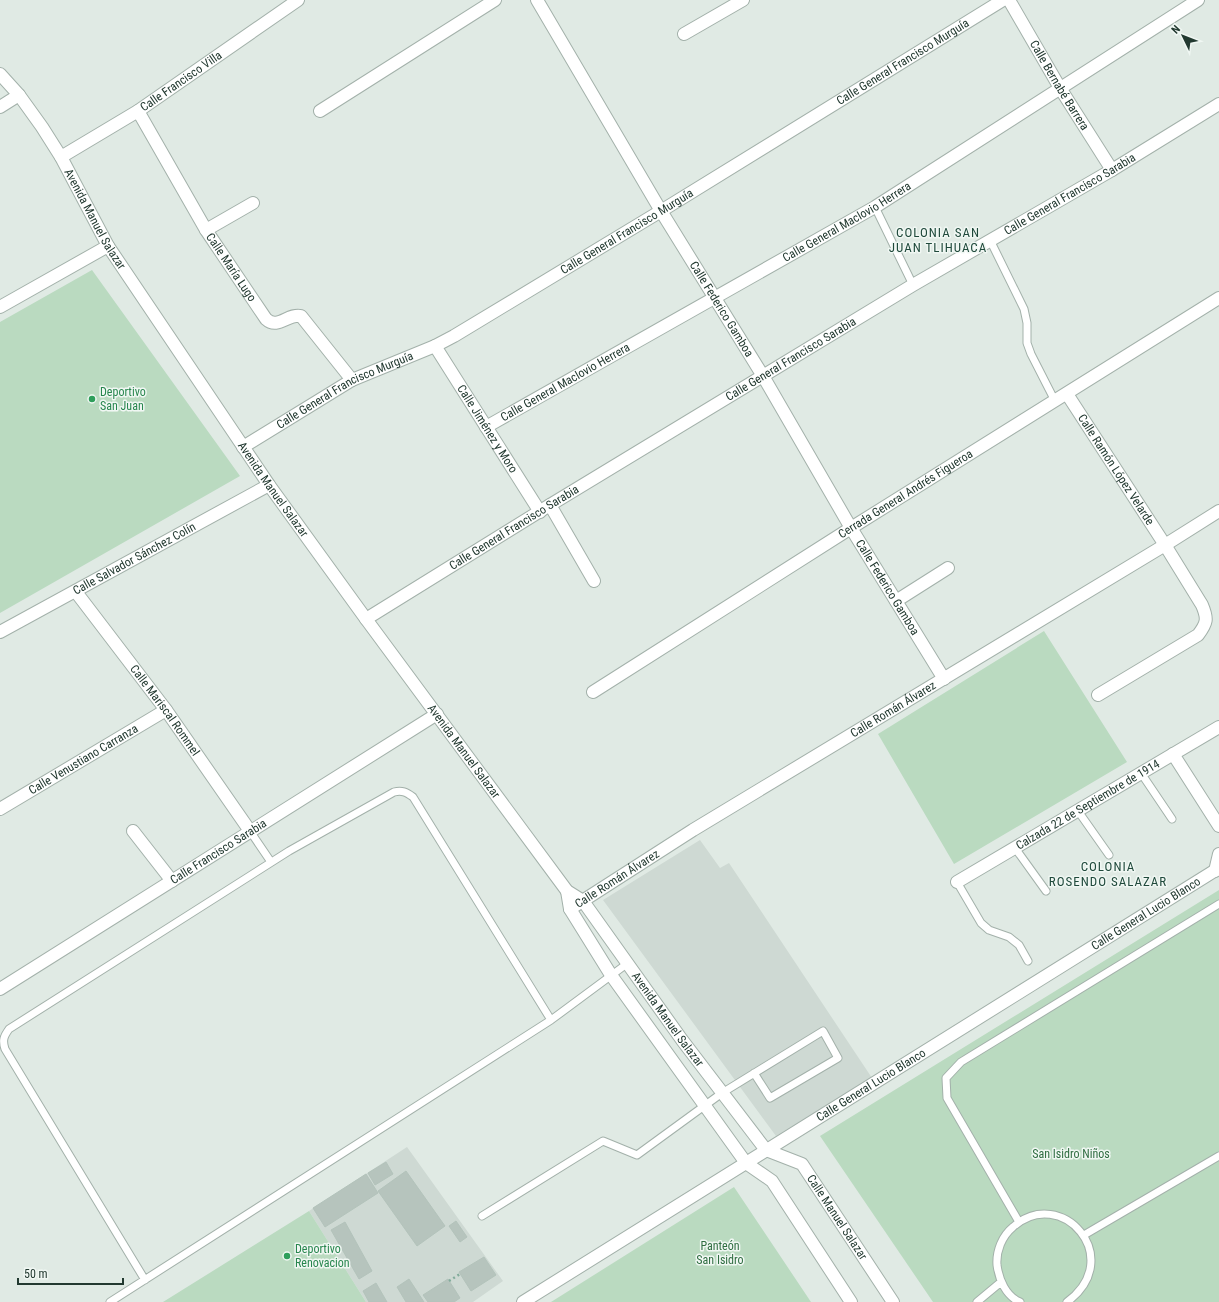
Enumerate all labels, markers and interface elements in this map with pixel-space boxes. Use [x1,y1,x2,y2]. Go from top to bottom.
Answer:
street label: Calle General Francisco Murguía [834,16,972,108]
north arrow [1163,16,1203,56]
text: N [1169,22,1183,36]
street label: Calle Bernabé Barrera [1027,38,1092,133]
street label: Calle Francisco Villa [138,48,225,114]
street label: Calle General Francisco Sarabia [1001,150,1138,238]
street label: Avenida Manuel Salazar [61,166,129,272]
street label: Calle General Maclovio Herrera [780,179,914,265]
street label: Calle General Francisco Murguía [558,186,696,277]
district label: COLONIA SAN JUAN TLIHUACA [889,225,987,255]
street label: Calle María Lugo [203,230,259,304]
street label: Calle Federico Gamboa [687,259,757,360]
street label: Calle General Francisco Sarabia [723,314,859,404]
street label: Calle General Maclovio Herrera [498,340,633,424]
street label: Calle General Francisco Murguía [274,349,415,432]
street label: Calle Jiménez y Moro [454,382,520,476]
place label: Deportivo San Juan [100,385,146,413]
marker: Deportivo San Juan [87,394,97,404]
street label: Calle Ramón López Velarde [1075,411,1157,528]
street label: Avenida Manuel Salazar [235,439,312,540]
street label: Cerrada General Andrés Figueroa [836,447,976,541]
street label: Calle General Francisco Sarabia [447,482,582,573]
street label: Calle Salvador Sánchez Colín [71,519,198,598]
street label: Calle Federico Gamboa [853,537,922,638]
street label: Calle Mariscal Rommel [127,662,203,758]
street label: Calle Román Álvarez [848,678,938,740]
street label: Avenida Manuel Salazar [425,702,503,801]
street label: Calle Venustiano Carranza [26,721,141,797]
street label: Calzada 22 de Septiembre de 1914 [1013,757,1162,853]
street label: Calle Francisco Sarabia [168,816,269,887]
street label: Calle Román Álvarez [572,847,662,911]
district label: COLONIA ROSENDO SALAZAR [1049,859,1167,889]
street label: Calle General Lucio Blanco [1089,874,1203,953]
street label: Avenida Manuel Salazar [629,969,707,1069]
street label: Calle General Lucio Blanco [814,1046,928,1124]
park label: San Isidro Niños [1032,1147,1110,1161]
street label: Calle Manuel Salazar [804,1172,870,1263]
park label: Panteón San Isidro [696,1239,744,1267]
place label: Deportivo Renovacion [295,1242,350,1270]
marker: Deportivo Renovacion [282,1251,292,1261]
scale bar [18,1260,123,1286]
text: 50 m [24,1267,48,1281]

